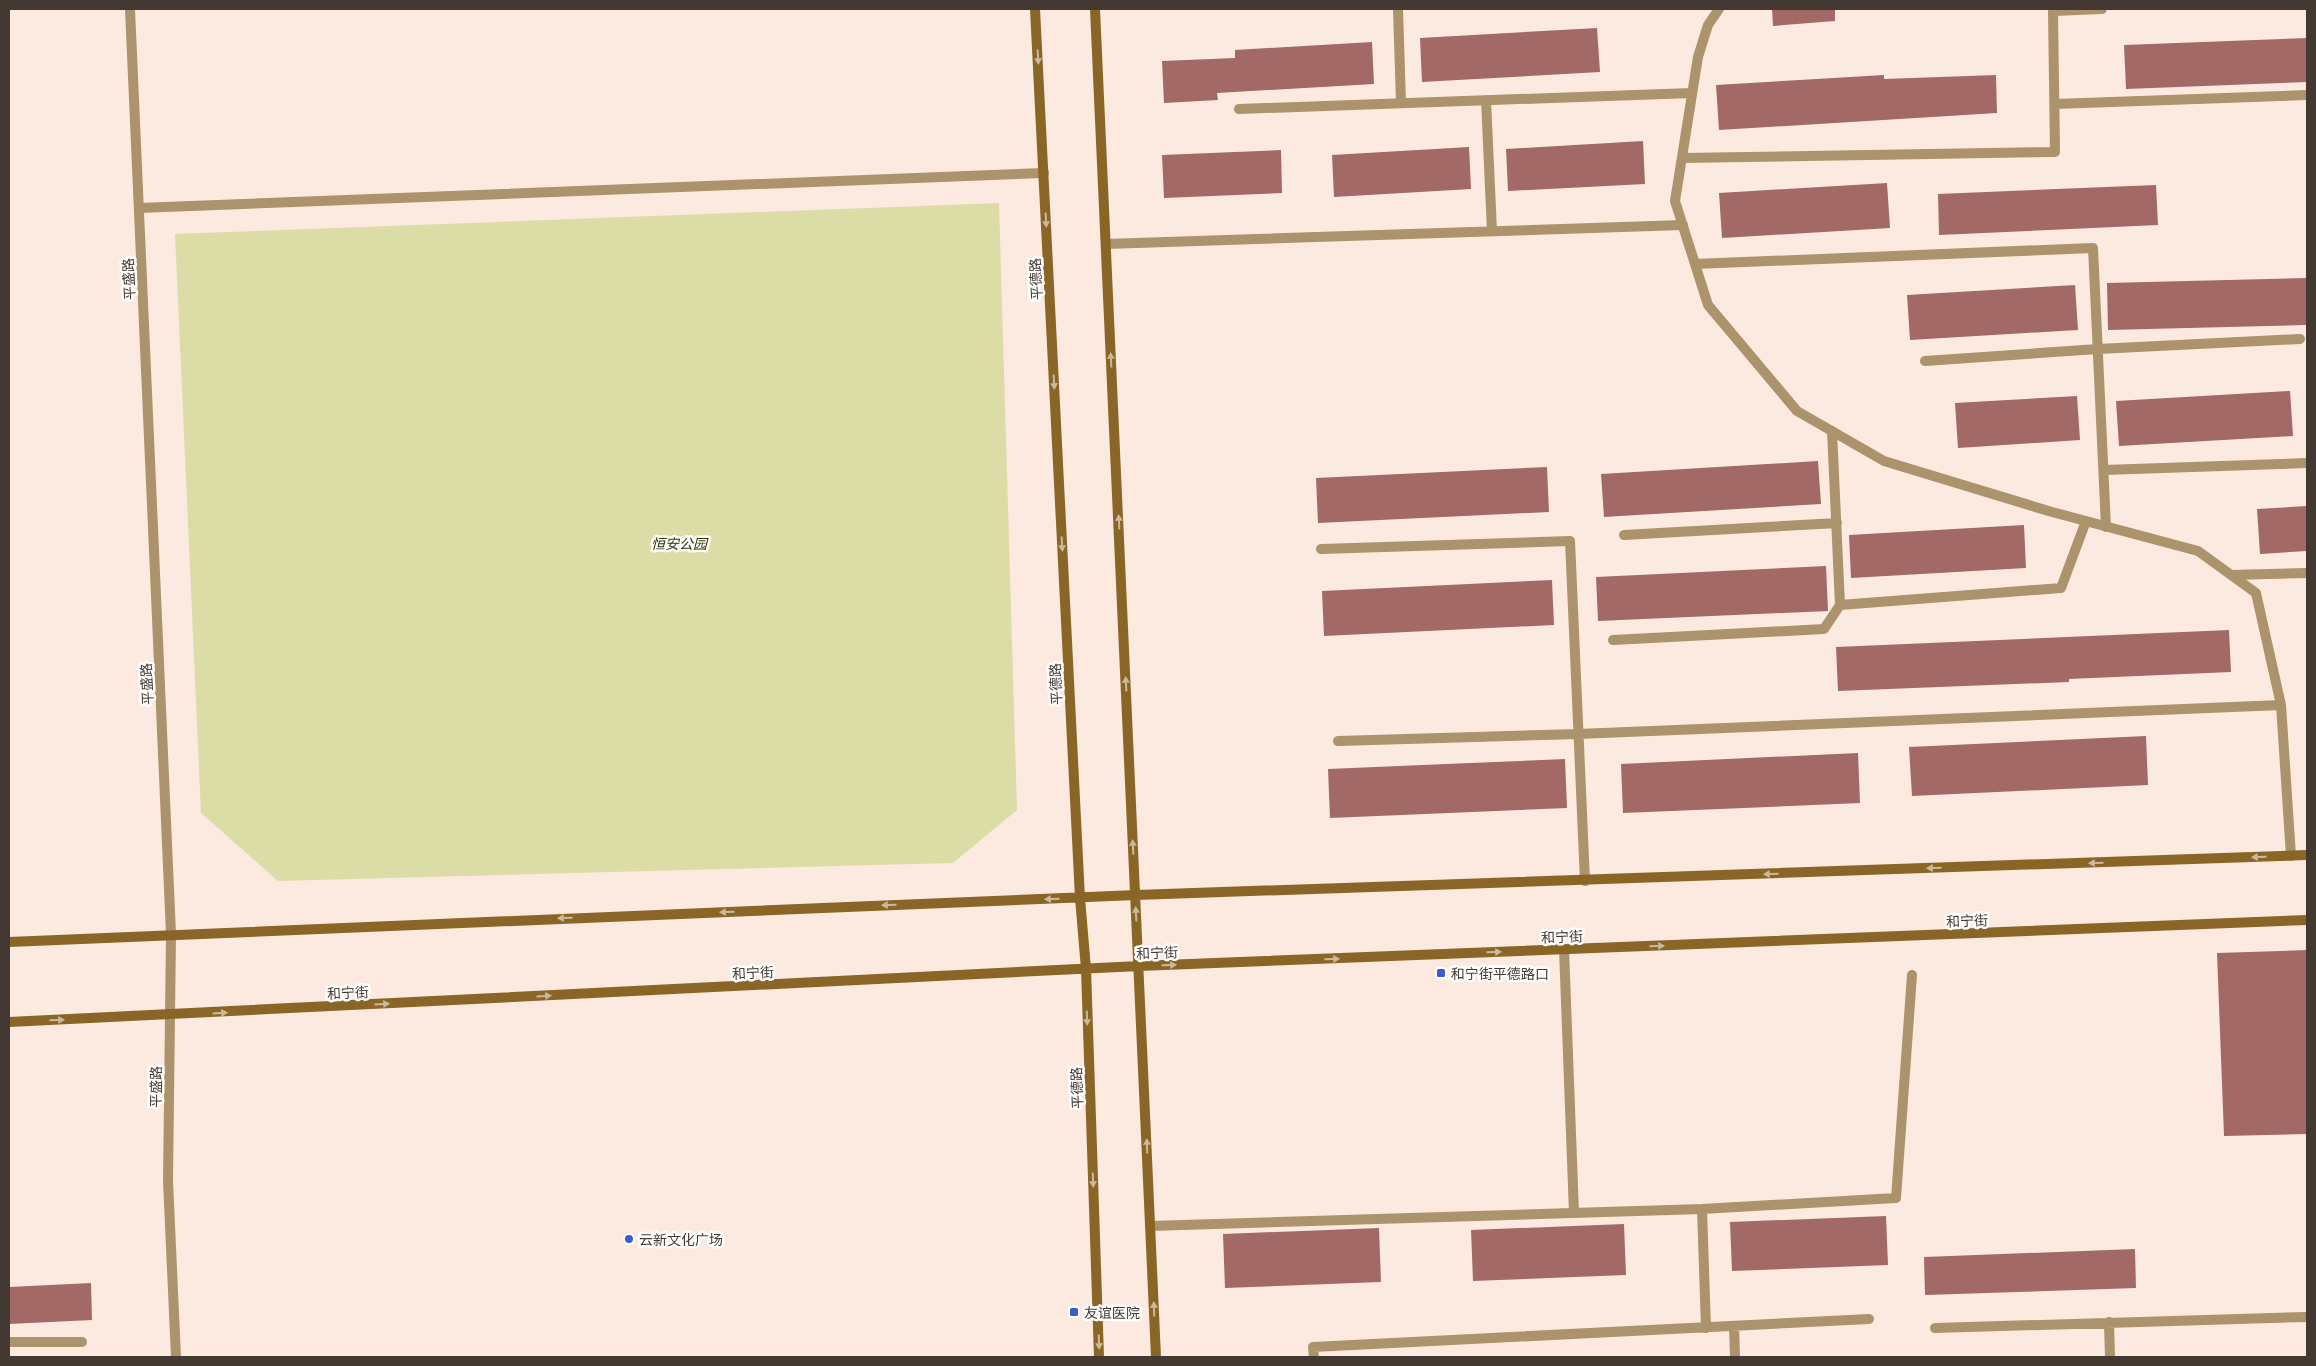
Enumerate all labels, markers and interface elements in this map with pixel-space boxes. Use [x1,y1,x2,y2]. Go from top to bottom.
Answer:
one-way arrow [1034,50,1042,66]
one-way arrow [1042,212,1050,228]
street label: 平盛路 [117,258,139,300]
street label: 平德路 [1024,258,1046,300]
one-way arrow [1107,351,1115,367]
one-way arrow [1050,374,1058,390]
one-way arrow [1114,514,1122,530]
park label: 恒安公园 [651,533,709,553]
one-way arrow [1059,537,1067,553]
street label: 平盛路 [135,663,157,705]
street label: 平德路 [1044,663,1066,705]
one-way arrow [1122,676,1130,692]
one-way arrow [1129,838,1137,854]
one-way arrow [2250,853,2266,861]
one-way arrow [2088,859,2104,867]
one-way arrow [1925,865,1941,873]
one-way arrow [1763,871,1779,879]
one-way arrow [1044,895,1060,903]
one-way arrow [881,901,897,909]
one-way arrow [1132,906,1140,922]
one-way arrow [719,908,735,916]
street label: 和宁街 [1946,909,1988,931]
one-way arrow [556,914,572,922]
street label: 和宁街 [1541,925,1583,947]
street label: 和宁街 [1136,941,1178,963]
one-way arrow [1649,941,1665,949]
one-way arrow [1486,948,1502,956]
one-way arrow [1324,954,1340,962]
street label: 和宁街 [732,961,774,983]
one-way arrow [1162,961,1178,969]
place label: 和宁街平德路口 [1451,963,1549,983]
marker: 和宁街平德路口 [1435,967,1447,979]
street label: 和宁街 [327,981,369,1003]
one-way arrow [537,992,553,1000]
one-way arrow [374,1000,390,1008]
one-way arrow [212,1008,228,1016]
one-way arrow [1084,1010,1092,1026]
one-way arrow [50,1015,66,1023]
street label: 平盛路 [145,1066,165,1108]
street label: 平德路 [1065,1067,1087,1109]
one-way arrow [1142,1138,1150,1154]
one-way arrow [1089,1172,1097,1188]
place label: 云新文化广场 [639,1229,723,1249]
marker: 云新文化广场 [623,1233,635,1245]
one-way arrow [1149,1300,1157,1316]
place label: 友谊医院 [1084,1302,1140,1322]
marker: 友谊医院 [1068,1306,1080,1318]
one-way arrow [1095,1335,1103,1351]

